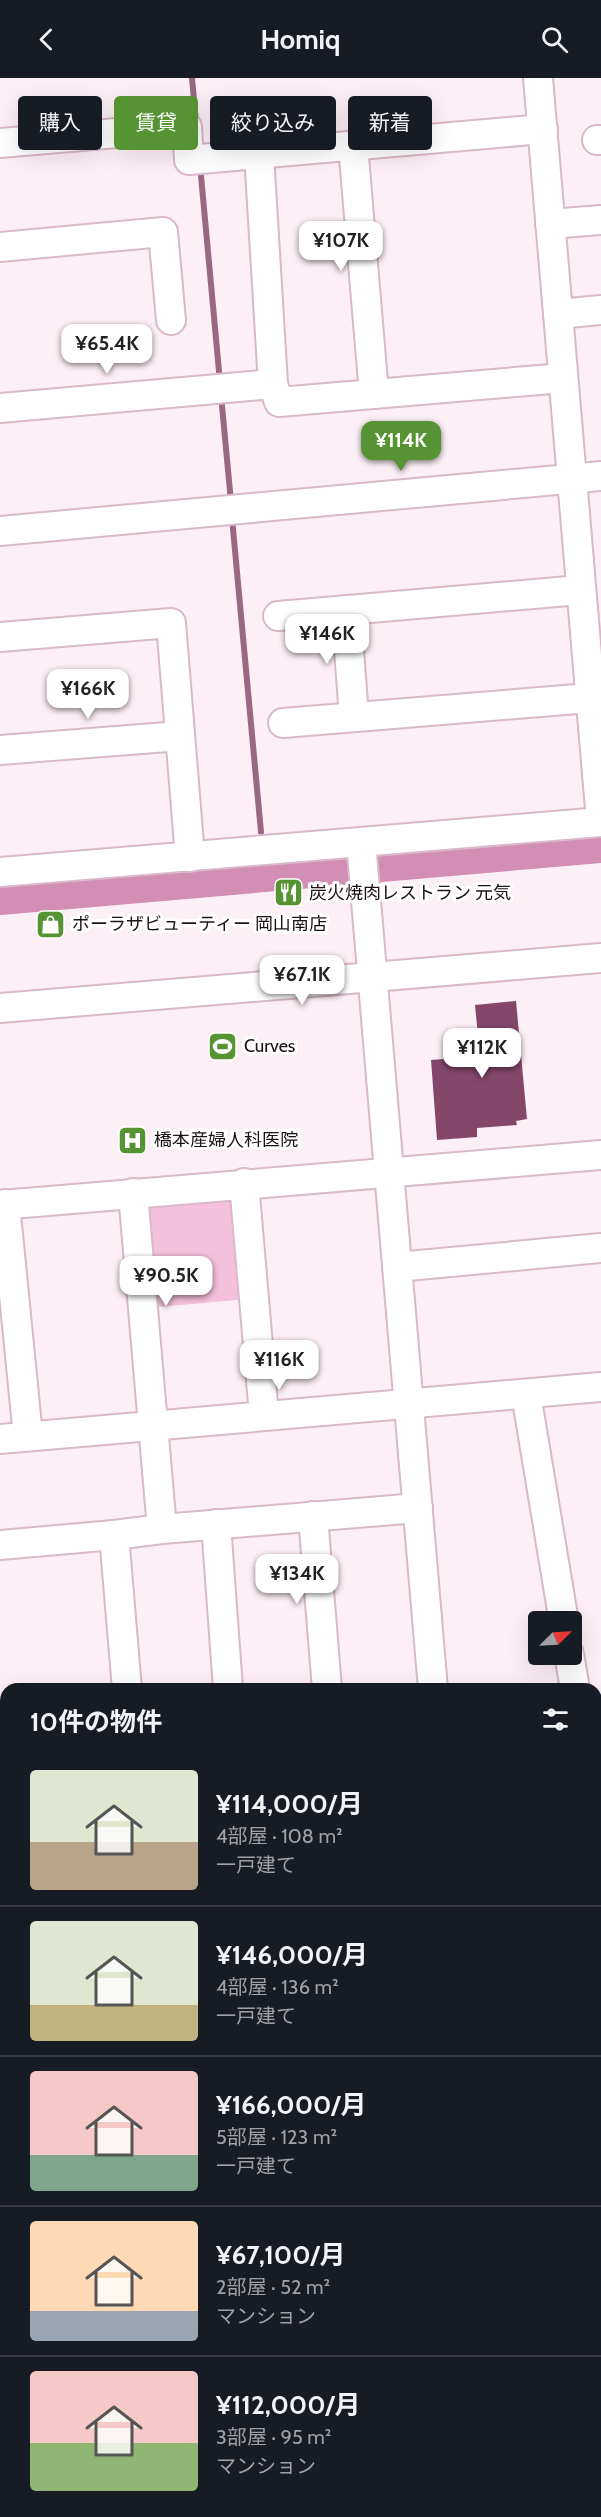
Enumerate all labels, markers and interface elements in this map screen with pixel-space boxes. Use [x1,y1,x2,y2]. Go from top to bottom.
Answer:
icon: back [30,23,63,56]
text: Homiq [260,23,341,56]
icon: search [538,23,571,56]
chip: 購入 [18,96,102,150]
chip: 賃貸 [114,96,198,150]
chip: 絞り込み [210,96,336,150]
chip: 新着 [348,96,432,150]
pin: ¥107K [299,221,383,272]
text: ¥107K [313,228,369,252]
pin: ¥65.4K [58,324,156,375]
text: ¥65.4K [75,331,139,355]
pin: ¥114K [359,421,443,472]
text: ¥114K [375,428,427,452]
pin: ¥146K [285,614,369,665]
text: ¥146K [299,621,355,645]
pin: ¥166K [46,669,130,720]
text: ¥166K [61,676,115,700]
restaurant icon: 炭火焼肉レストラン 元気 [272,877,304,909]
place label: 炭火焼肉レストラン 元気 [309,882,511,904]
shop icon: ポーラザビューティー 岡山南店 [35,908,67,940]
place label: ポーラザビューティー 岡山南店 [72,913,327,935]
pin: ¥67.1K [253,955,351,1006]
text: ¥67.1K [274,962,330,986]
pin: ¥112K [440,1028,524,1079]
sports icon: Curves [207,1030,239,1062]
place label: Curves [244,1035,295,1057]
text: ¥112K [457,1035,507,1059]
hospital icon: 橋本産婦人科医院 [117,1124,149,1156]
place label: 橋本産婦人科医院 [154,1129,298,1151]
pin: ¥90.5K [117,1256,215,1307]
text: ¥90.5K [134,1263,198,1287]
pin: ¥116K [237,1340,321,1391]
text: ¥116K [254,1347,304,1371]
pin: ¥134K [255,1554,339,1605]
text: ¥134K [269,1561,325,1585]
north arrow [528,1611,582,1665]
map controls [528,1611,582,1665]
icon: filters [539,1703,572,1736]
text: 10件の物件 [30,1706,162,1738]
text: ¥114,000/月 [216,1788,363,1820]
icon: home [78,1794,150,1866]
text: 4部屋 · 108 m² [216,1824,343,1848]
text: 一戸建て [216,1853,296,1877]
text: ¥146,000/月 [216,1939,368,1971]
icon: home [78,1945,150,2017]
text: 4部屋 · 136 m² [216,1975,339,1999]
text: 一戸建て [216,2004,296,2028]
text: ¥166,000/月 [216,2089,366,2121]
icon: home [78,2095,150,2167]
text: 5部屋 · 123 m² [216,2125,337,2149]
text: 一戸建て [216,2154,296,2178]
text: ¥67,100/月 [216,2239,346,2271]
icon: home [78,2245,150,2317]
text: 2部屋 · 52 m² [216,2275,330,2299]
text: マンション [216,2304,316,2328]
text: ¥112,000/月 [216,2389,361,2421]
icon: home [78,2395,150,2467]
text: 3部屋 · 95 m² [216,2425,331,2449]
text: マンション [216,2454,316,2478]

